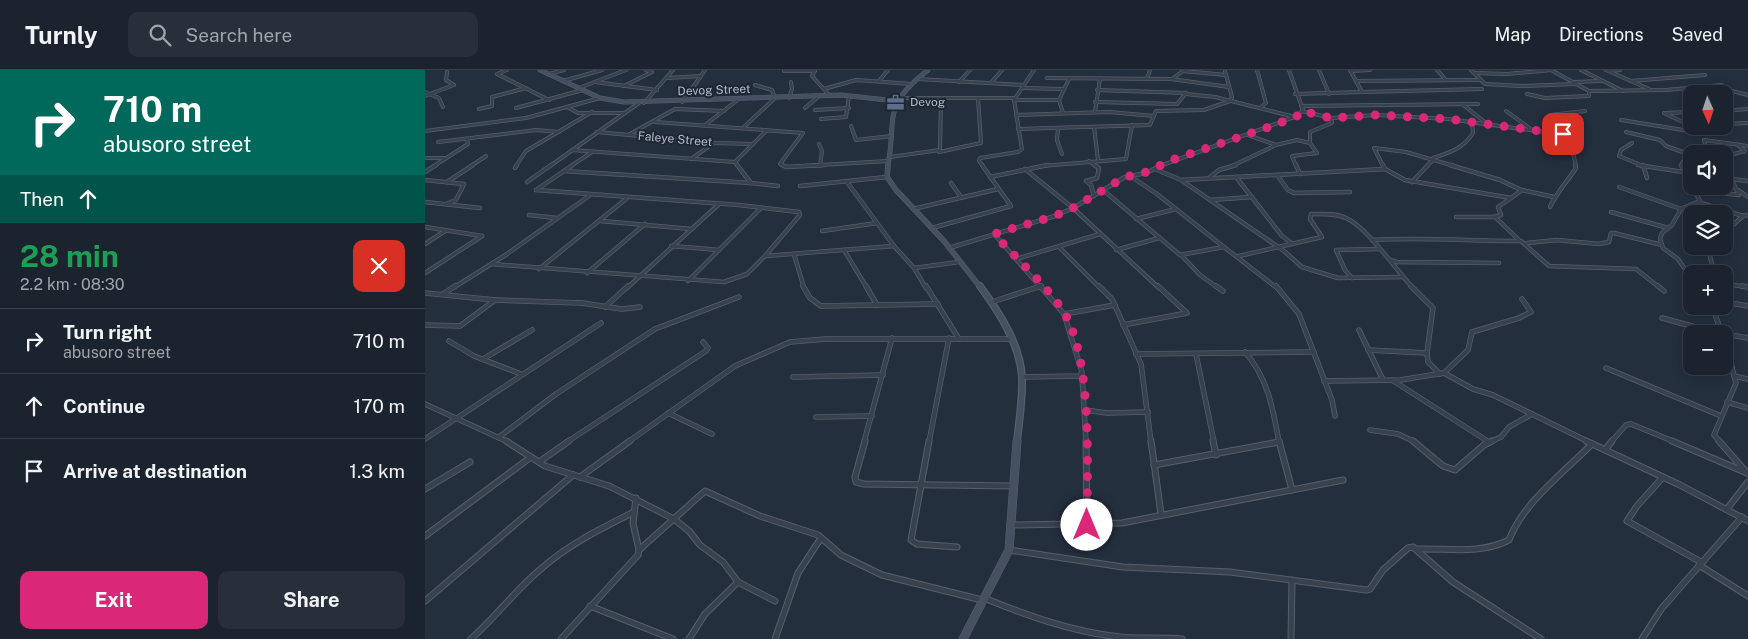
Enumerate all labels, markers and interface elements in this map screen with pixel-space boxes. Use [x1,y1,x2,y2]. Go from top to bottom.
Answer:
search box [128,12,478,57]
text: Turnly [25,21,98,49]
icon: search [146,21,174,49]
text: Search here [186,24,292,46]
text: Map [1494,24,1531,45]
text: Directions [1559,24,1644,45]
text: Saved [1672,24,1723,45]
street label: Devog Street [677,82,751,98]
north arrow [1683,85,1733,135]
map controls [1683,85,1733,375]
text: 710 m [103,89,202,130]
icon: right [20,90,85,155]
office icon: Devog [886,92,906,112]
place label: Devog [910,95,945,109]
pin [1542,113,1584,155]
icon: arrive [1549,120,1577,148]
street label: Faleye Street [637,129,713,149]
text: abusoro street [103,131,252,157]
button: sound [1683,145,1733,195]
icon: ahead [74,185,102,213]
text: Then [20,188,64,210]
button: layers [1683,205,1733,255]
text: 28 min [20,238,119,274]
button: close [353,240,405,292]
button: + [1683,265,1733,315]
text: 2.2 km · 08:30 [20,275,124,294]
text: Turn right [63,321,152,343]
button: − [1683,325,1733,375]
icon: right [20,327,48,355]
text: 710 m [353,330,405,352]
text: abusoro street [63,343,171,362]
icon: ahead [20,392,48,420]
text: Continue [63,395,145,417]
text: 170 m [354,395,405,417]
icon: arrive [20,457,48,485]
text: Arrive at destination [63,460,247,482]
text: 1.3 km [349,460,405,482]
position arrow [1060,498,1112,550]
button: Exit [20,571,208,629]
button: Share [218,571,405,629]

